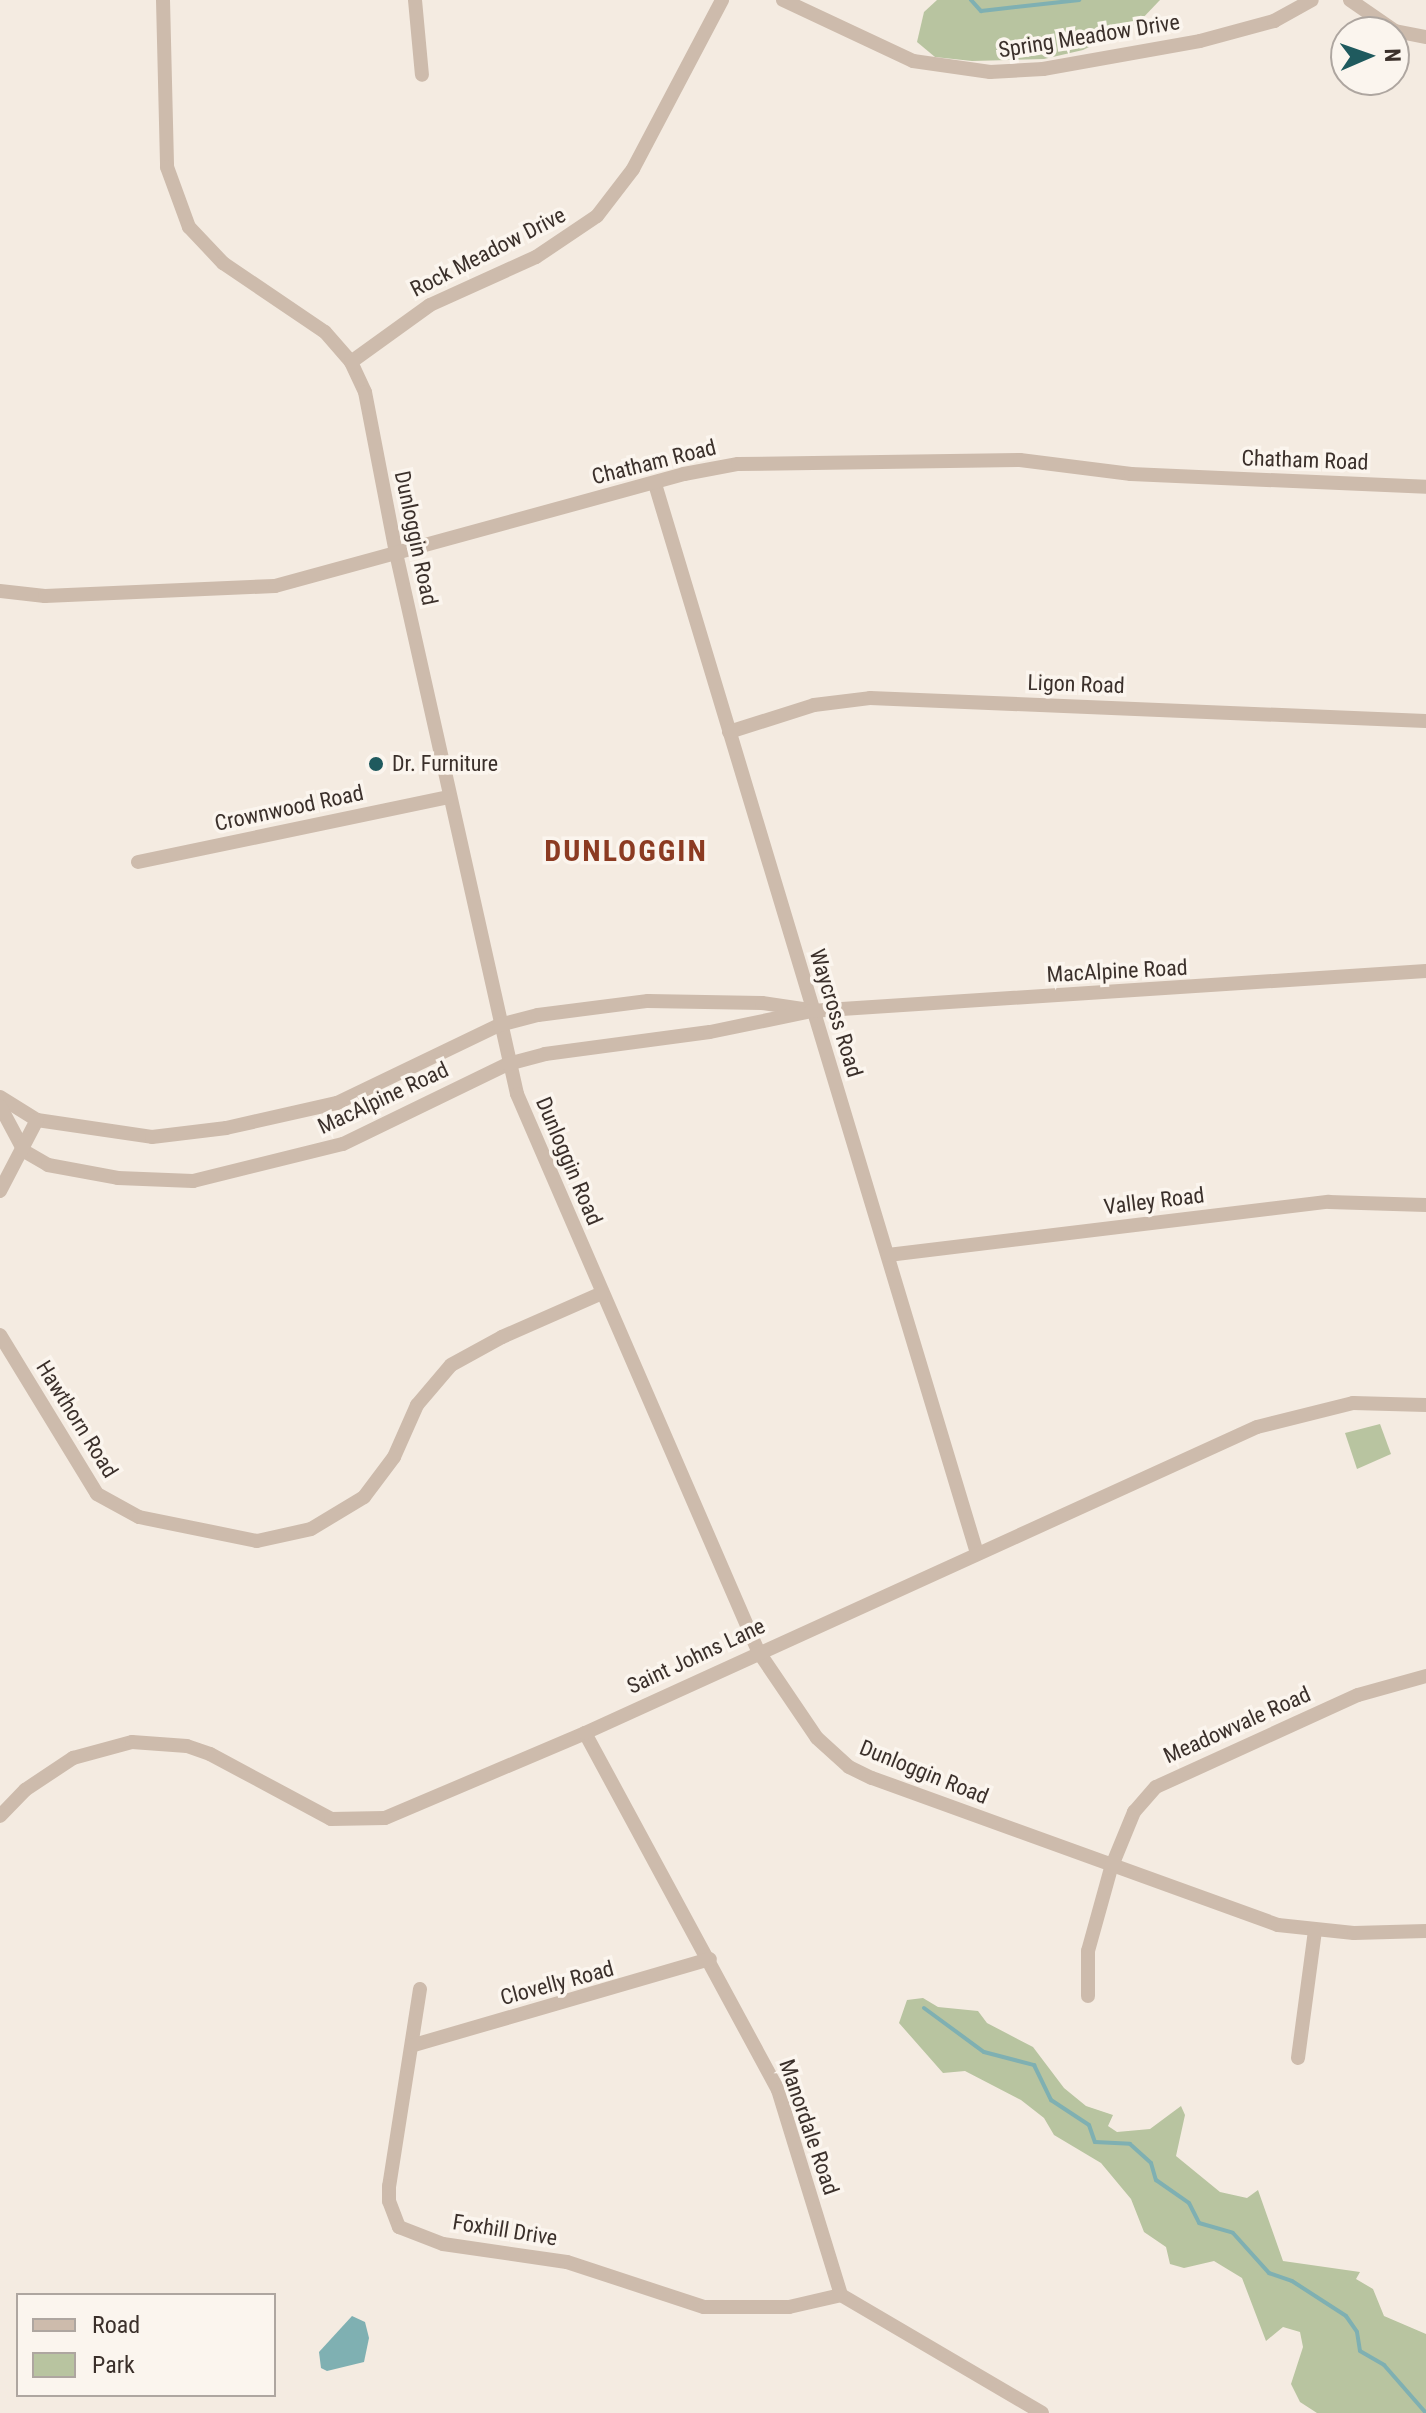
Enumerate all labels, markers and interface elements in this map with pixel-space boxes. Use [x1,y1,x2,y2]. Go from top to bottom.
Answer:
street label: Spring Meadow Drive [996,9,1182,63]
north arrow [1330,16,1410,96]
text: N [1380,48,1405,62]
street label: Rock Meadow Drive [406,202,570,302]
street label: Chatham Road [589,434,719,490]
street label: Chatham Road [1241,445,1369,475]
street label: Dunloggin Road [389,468,443,608]
street label: Ligon Road [1027,669,1125,699]
place label: Dr. Furniture [392,751,498,777]
marker: Dr. Furniture [367,755,385,773]
street label: Crownwood Road [212,779,366,837]
district label: DUNLOGGIN [544,833,708,869]
street label: Waycross Road [804,946,868,1080]
street label: MacAlpine Road [1046,954,1188,988]
street label: MacAlpine Road [313,1056,453,1140]
street label: Dunloggin Road [530,1093,608,1229]
street label: Valley Road [1102,1182,1206,1220]
street label: Hawthorn Road [31,1356,123,1482]
street label: Saint Johns Lane [623,1613,769,1699]
street label: Meadowvale Road [1159,1681,1315,1769]
street label: Dunloggin Road [856,1734,992,1810]
street label: Clovelly Road [497,1955,617,2011]
street label: Manordale Road [774,2056,844,2198]
street label: Foxhill Drive [451,2209,559,2251]
legend [16,2293,276,2397]
text: Road [92,2311,140,2339]
text: Park [92,2351,135,2379]

